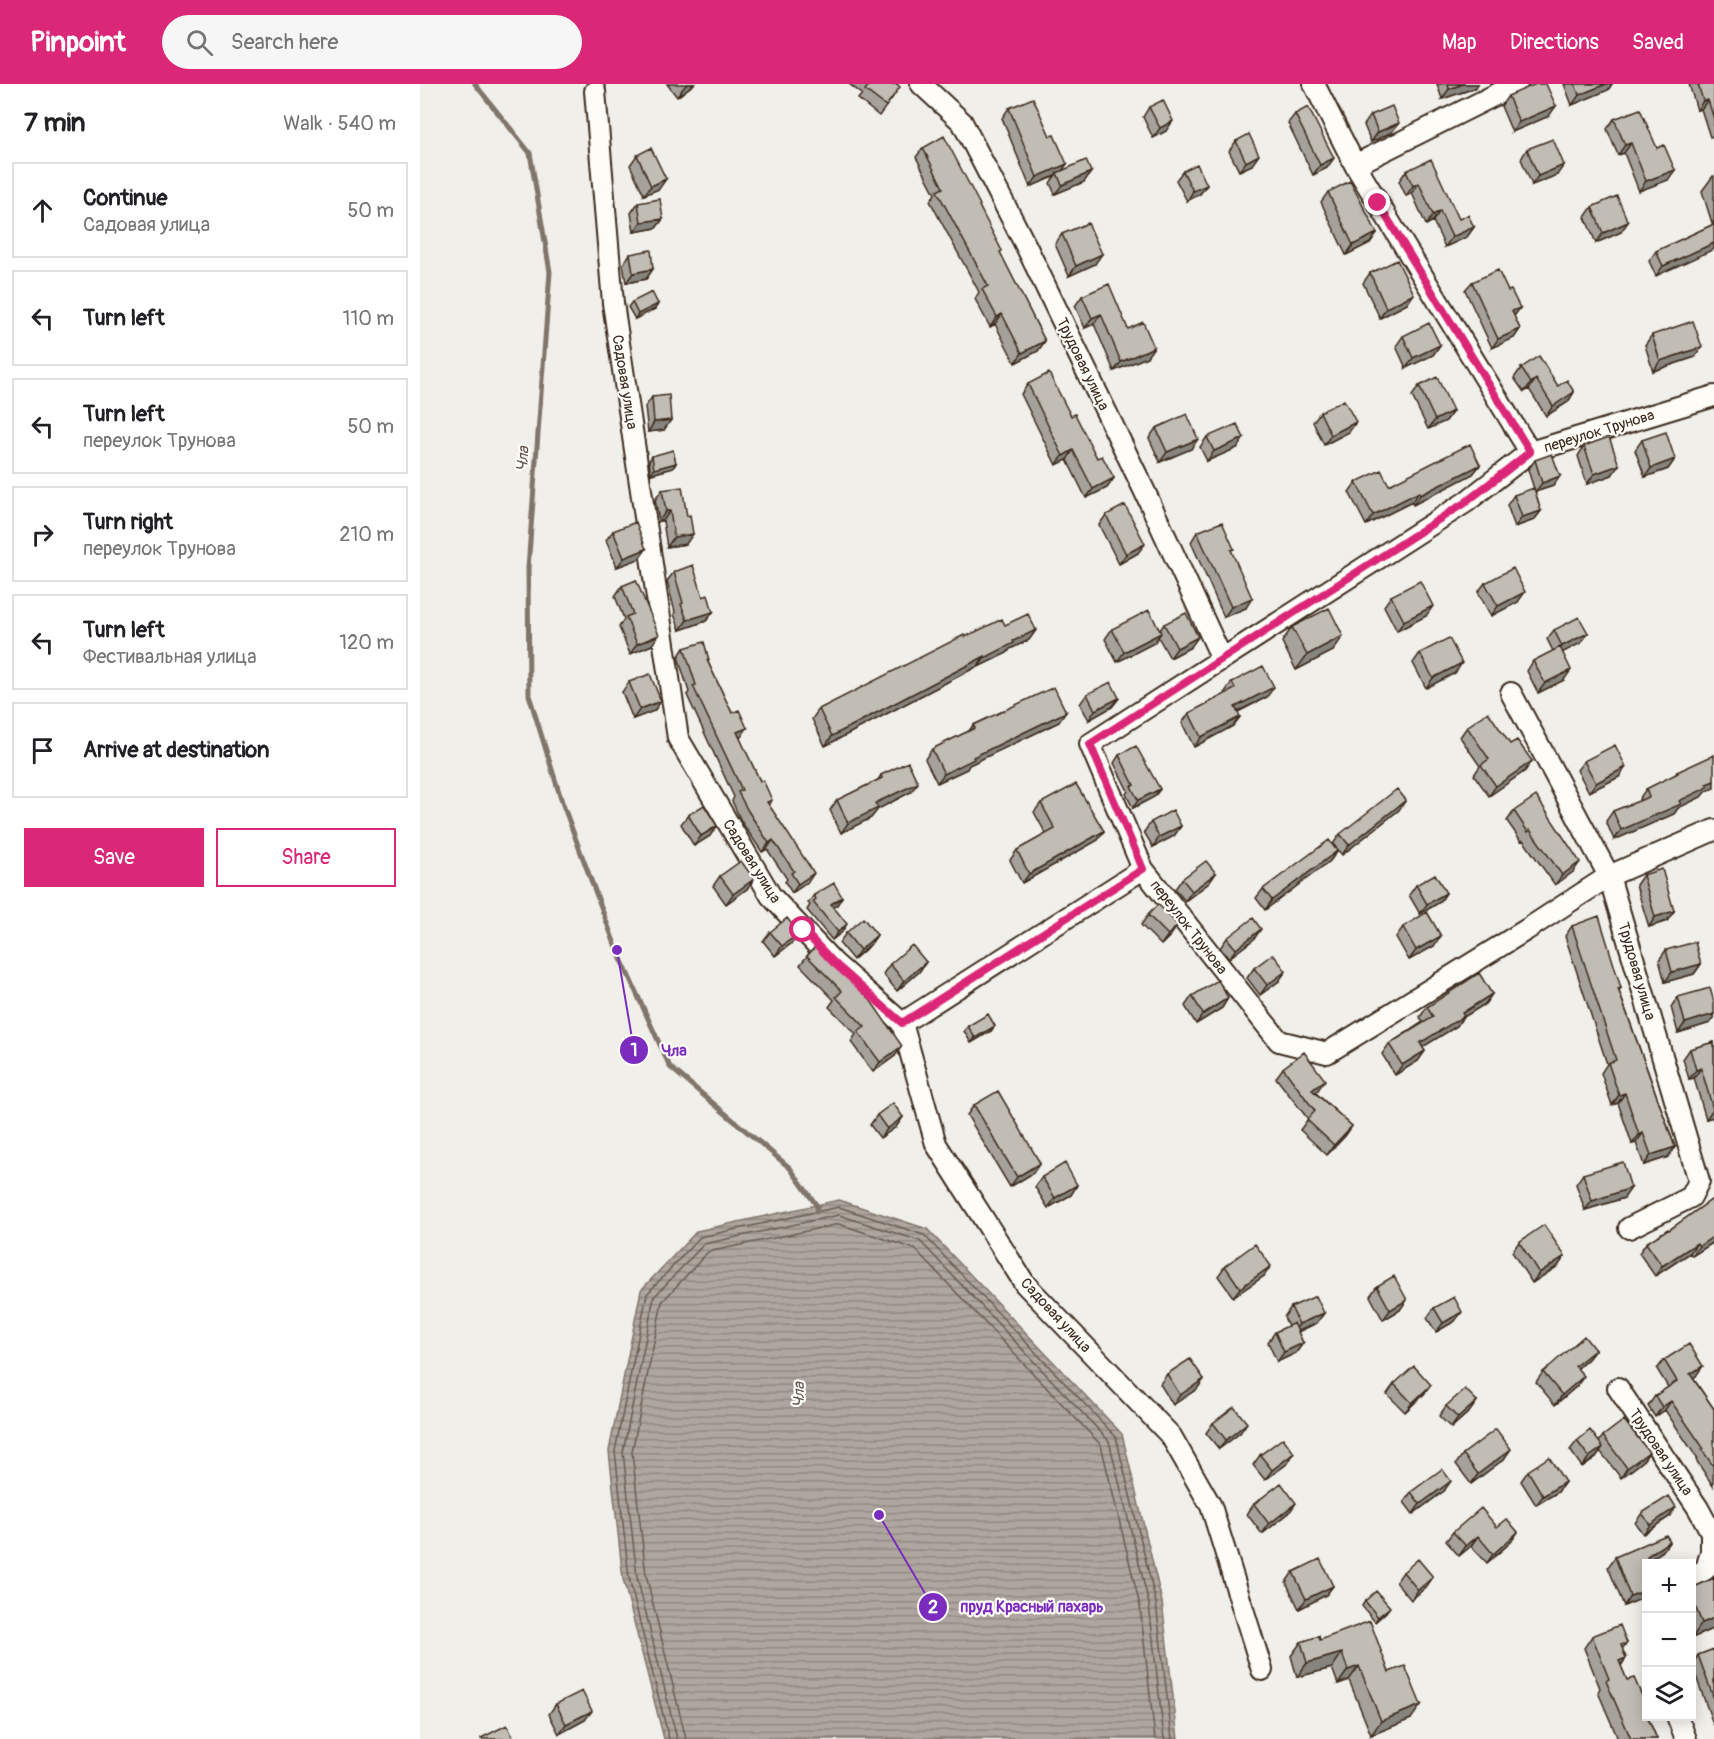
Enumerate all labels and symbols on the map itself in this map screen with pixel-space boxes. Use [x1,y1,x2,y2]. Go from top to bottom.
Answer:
route end [1364,189,1390,215]
street label: Трудовая улица [1052,315,1113,414]
street label: Садовая улица [608,334,641,431]
street label: переулок Трунова [1542,406,1657,457]
water label: Чла [512,444,534,472]
street label: Садовая улица [718,816,785,907]
street label: переулок Трунова [1146,876,1231,978]
route start [789,916,815,942]
street label: Трудовая улица [1613,920,1660,1022]
callout: Чла [619,1033,698,1067]
text: 1 [630,1039,638,1062]
text: Чла [661,1041,687,1061]
street label: Садовая улица [1016,1274,1095,1357]
water label: Чла [789,1381,809,1408]
street label: Трудовая улица [1625,1405,1697,1499]
callout: пруд Красный пахарь [918,1590,1115,1624]
text: 2 [928,1596,938,1619]
text: пруд Красный пахарь [960,1597,1104,1617]

